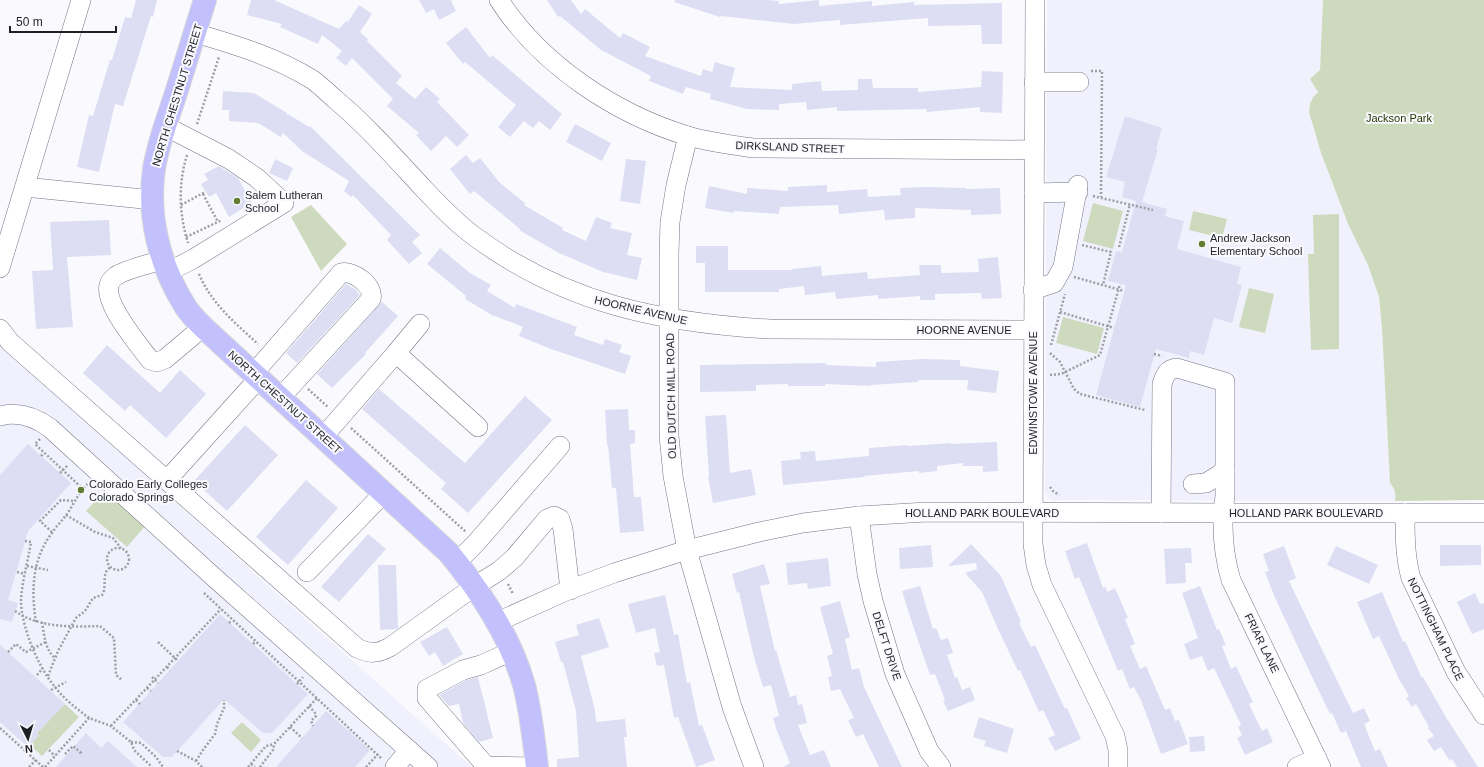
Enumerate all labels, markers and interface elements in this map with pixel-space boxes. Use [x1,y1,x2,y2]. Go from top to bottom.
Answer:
scale bar [10,8,116,34]
text: 50 m [16,15,43,29]
street label: NORTH CHESTNUT STREET [150,22,204,168]
park label: Jackson Park [1366,112,1433,124]
street label: DIRKSLAND STREET [735,139,845,155]
place label: Salem Lutheran School [245,189,323,214]
marker: Salem Lutheran School [232,196,242,206]
place label: Andrew Jackson Elementary School [1210,232,1302,257]
marker: Andrew Jackson Elementary School [1197,239,1207,249]
street label: HOORNE AVENUE [593,293,689,327]
street label: HOORNE AVENUE [916,324,1012,336]
street label: EDWINSTOWE AVENUE [1027,331,1039,455]
street label: OLD DUTCH MILL ROAD [664,333,678,459]
street label: NORTH CHESTNUT STREET [226,348,344,456]
place label: Colorado Early Colleges Colorado Springs [89,478,208,503]
marker: Colorado Early Colleges Colorado Springs [76,485,86,495]
street label: HOLLAND PARK BOULEVARD [905,507,1059,519]
street label: HOLLAND PARK BOULEVARD [1229,507,1383,519]
street label: NOTTINGHAM PLACE [1406,576,1466,682]
street label: DELFT DRIVE [870,610,904,682]
street label: FRIAR LANE [1242,611,1282,675]
north arrow [8,719,48,759]
text: N [24,743,33,755]

